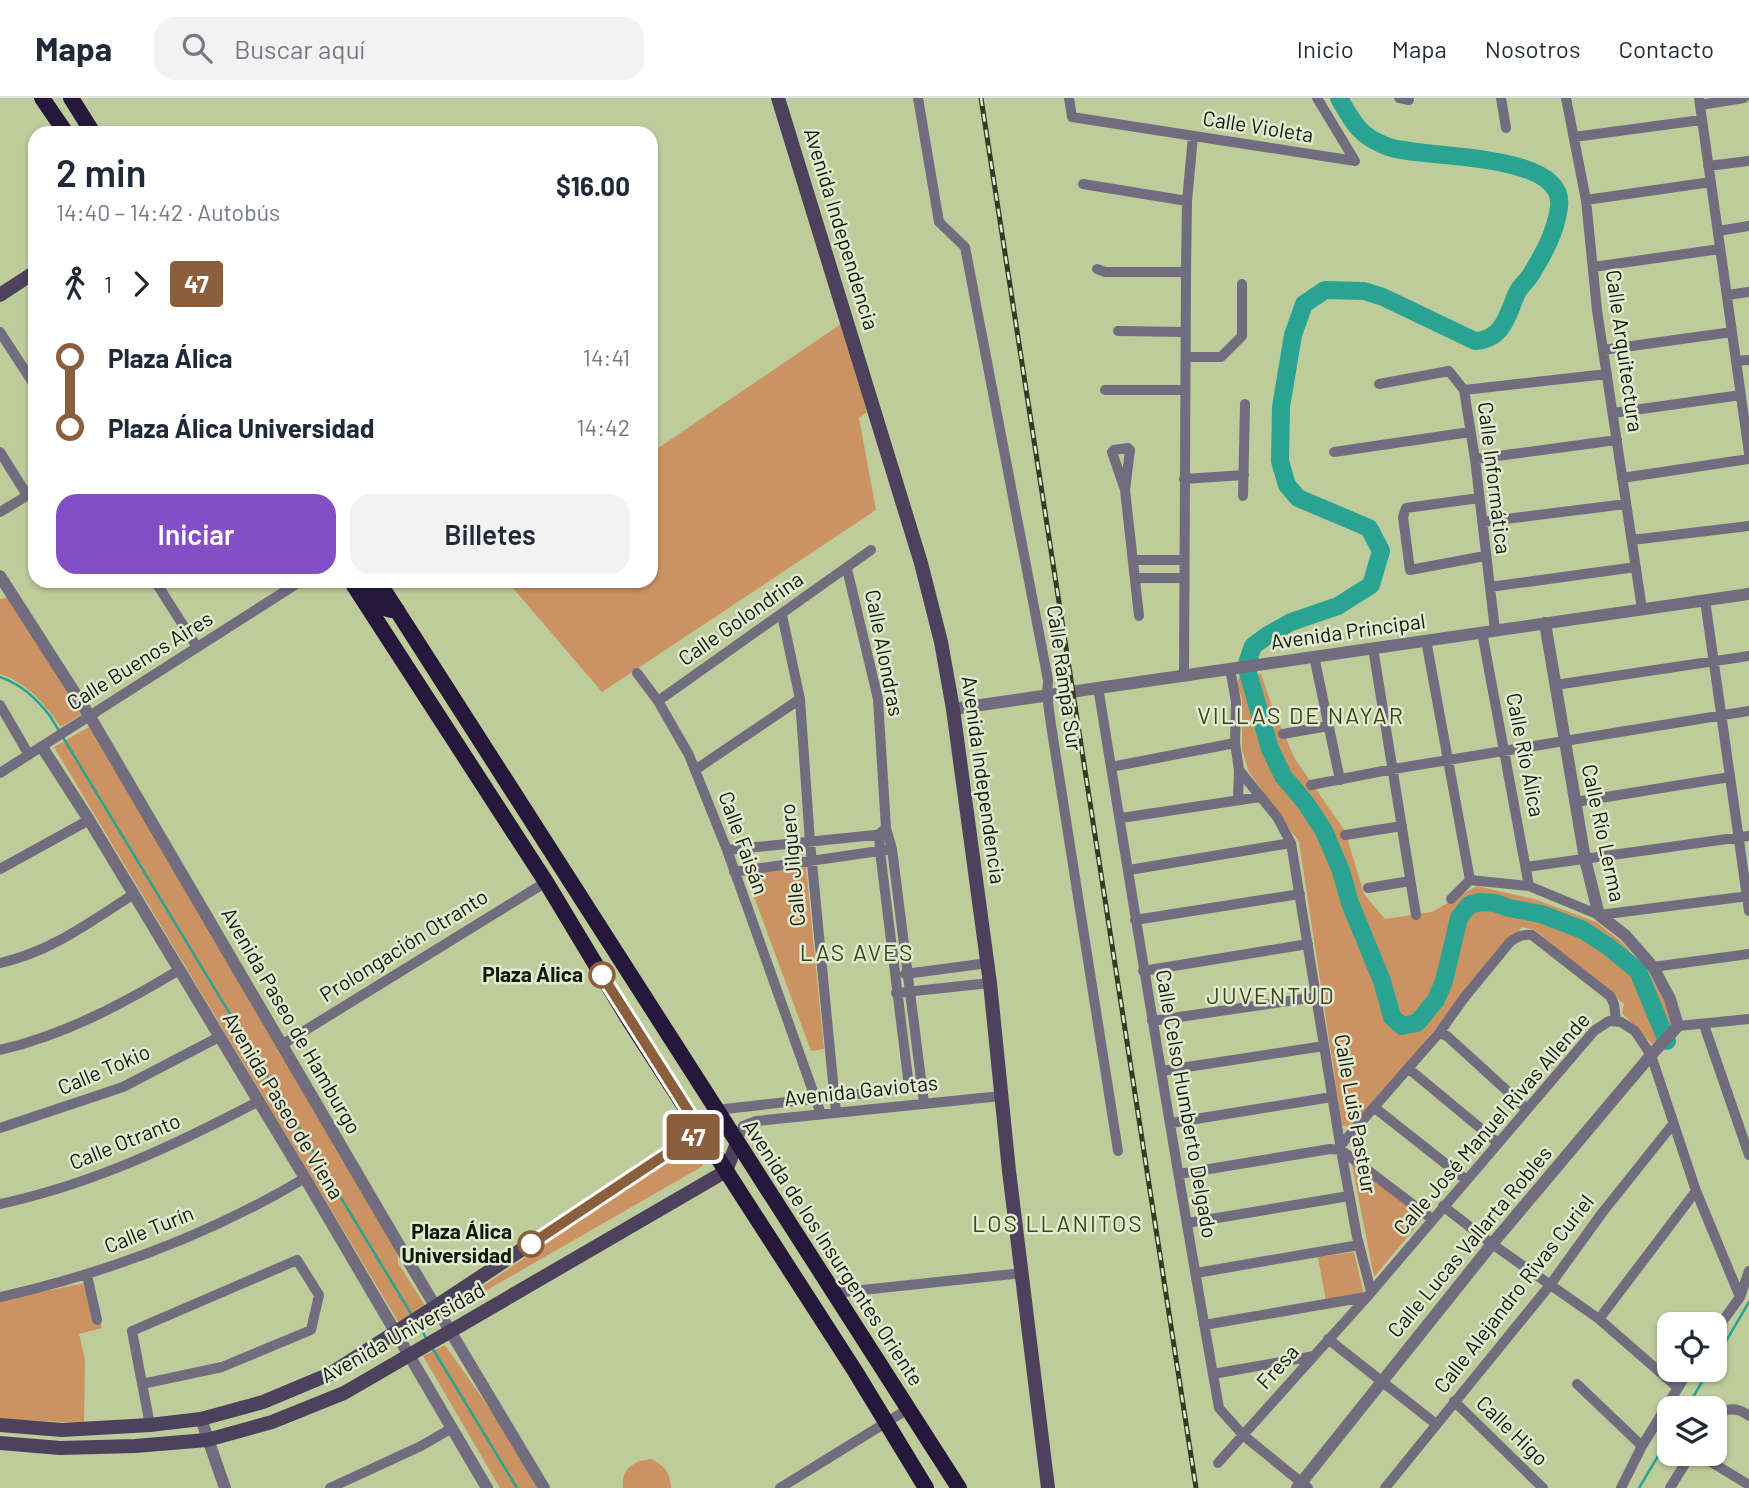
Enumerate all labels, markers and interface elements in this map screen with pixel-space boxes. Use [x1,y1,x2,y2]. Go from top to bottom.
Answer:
search box [154,17,644,80]
text: Mapa [35,28,112,68]
icon: search [178,29,216,67]
text: Buscar aquí [234,33,365,64]
text: Inicio [1297,34,1354,63]
text: Mapa [1392,34,1447,63]
text: Nosotros [1485,34,1581,63]
text: Contacto [1619,34,1714,63]
street label: Calle Violeta [1201,104,1315,147]
street label: Avenida Independencia [800,125,885,333]
text: 2 min [56,149,146,195]
text: $16.00 [556,170,630,201]
text: 14:40 – 14:42 · Autobús [56,198,280,226]
icon: walk [56,265,94,303]
icon: forward [122,265,160,303]
street label: Calle Arquitectura [1602,268,1649,433]
text: 47 [184,269,209,298]
text: 1 [104,270,112,298]
text: Plaza Álica [108,342,233,373]
text: 14:41 [583,343,630,371]
street label: Calle Informática [1474,400,1517,555]
text: Plaza Álica Universidad [108,412,374,443]
text: 14:42 [576,413,630,441]
button: Iniciar [56,494,336,574]
button: Billetes [350,494,630,574]
street label: Calle Golondrina [673,565,807,670]
street label: Calle Alondras [861,587,910,718]
street label: Calle Rampa Sur [1043,603,1088,753]
street label: Calle Buenos Aires [62,605,217,715]
street label: Avenida Principal [1269,607,1427,654]
street label: Avenida Independencia [957,674,1011,885]
street label: Calle Río Álica [1502,691,1551,819]
district label: VILLAS DE NAYAR [1197,701,1405,729]
street label: Calle Río Lerma [1578,762,1631,904]
street label: Calle Faisán [714,788,775,897]
street label: Calle Jilguero [774,803,809,928]
street label: Prolongación Otranto [315,883,492,1007]
street label: Avenida Paseo de Hamburgo [217,902,368,1138]
district label: LAS AVES [800,938,914,966]
place label: Plaza Álica [482,961,583,986]
marker: Plaza Álica [589,962,615,988]
street label: Calle Celso Humberto Delgado [1152,967,1223,1240]
district label: JUVENTUD [1206,981,1336,1009]
street label: Avenida Paseo de Viena [218,1007,350,1203]
street label: Calle José Manuel Rivas Allende [1387,1007,1594,1239]
street label: Calle Luis Pasteur [1330,1032,1383,1196]
street label: Calle Tokio [54,1038,153,1099]
street label: Avenida Gaviotas [783,1069,939,1110]
street label: Calle Otranto [65,1107,184,1174]
line badge: 47 [662,1114,724,1160]
street label: Avenida de los Insurgentes Oriente [739,1114,930,1390]
text: 47 [681,1122,705,1151]
street label: Calle Lucas Vallarta Robles [1381,1140,1556,1342]
street label: Calle Alejandro Rivas Curiel [1428,1189,1598,1397]
street label: Calle Turín [100,1199,197,1258]
district label: LOS LLANITOS [972,1209,1144,1237]
place label: Plaza Álica Universidad [402,1218,512,1267]
marker: Plaza Álica Universidad [518,1231,544,1257]
street label: Avenida Universidad [316,1276,489,1387]
map controls [1657,1312,1727,1466]
button: locate [1657,1312,1727,1382]
street label: Fresa [1251,1339,1303,1393]
street label: Calle Higo [1472,1390,1554,1470]
button: layers [1657,1396,1727,1466]

